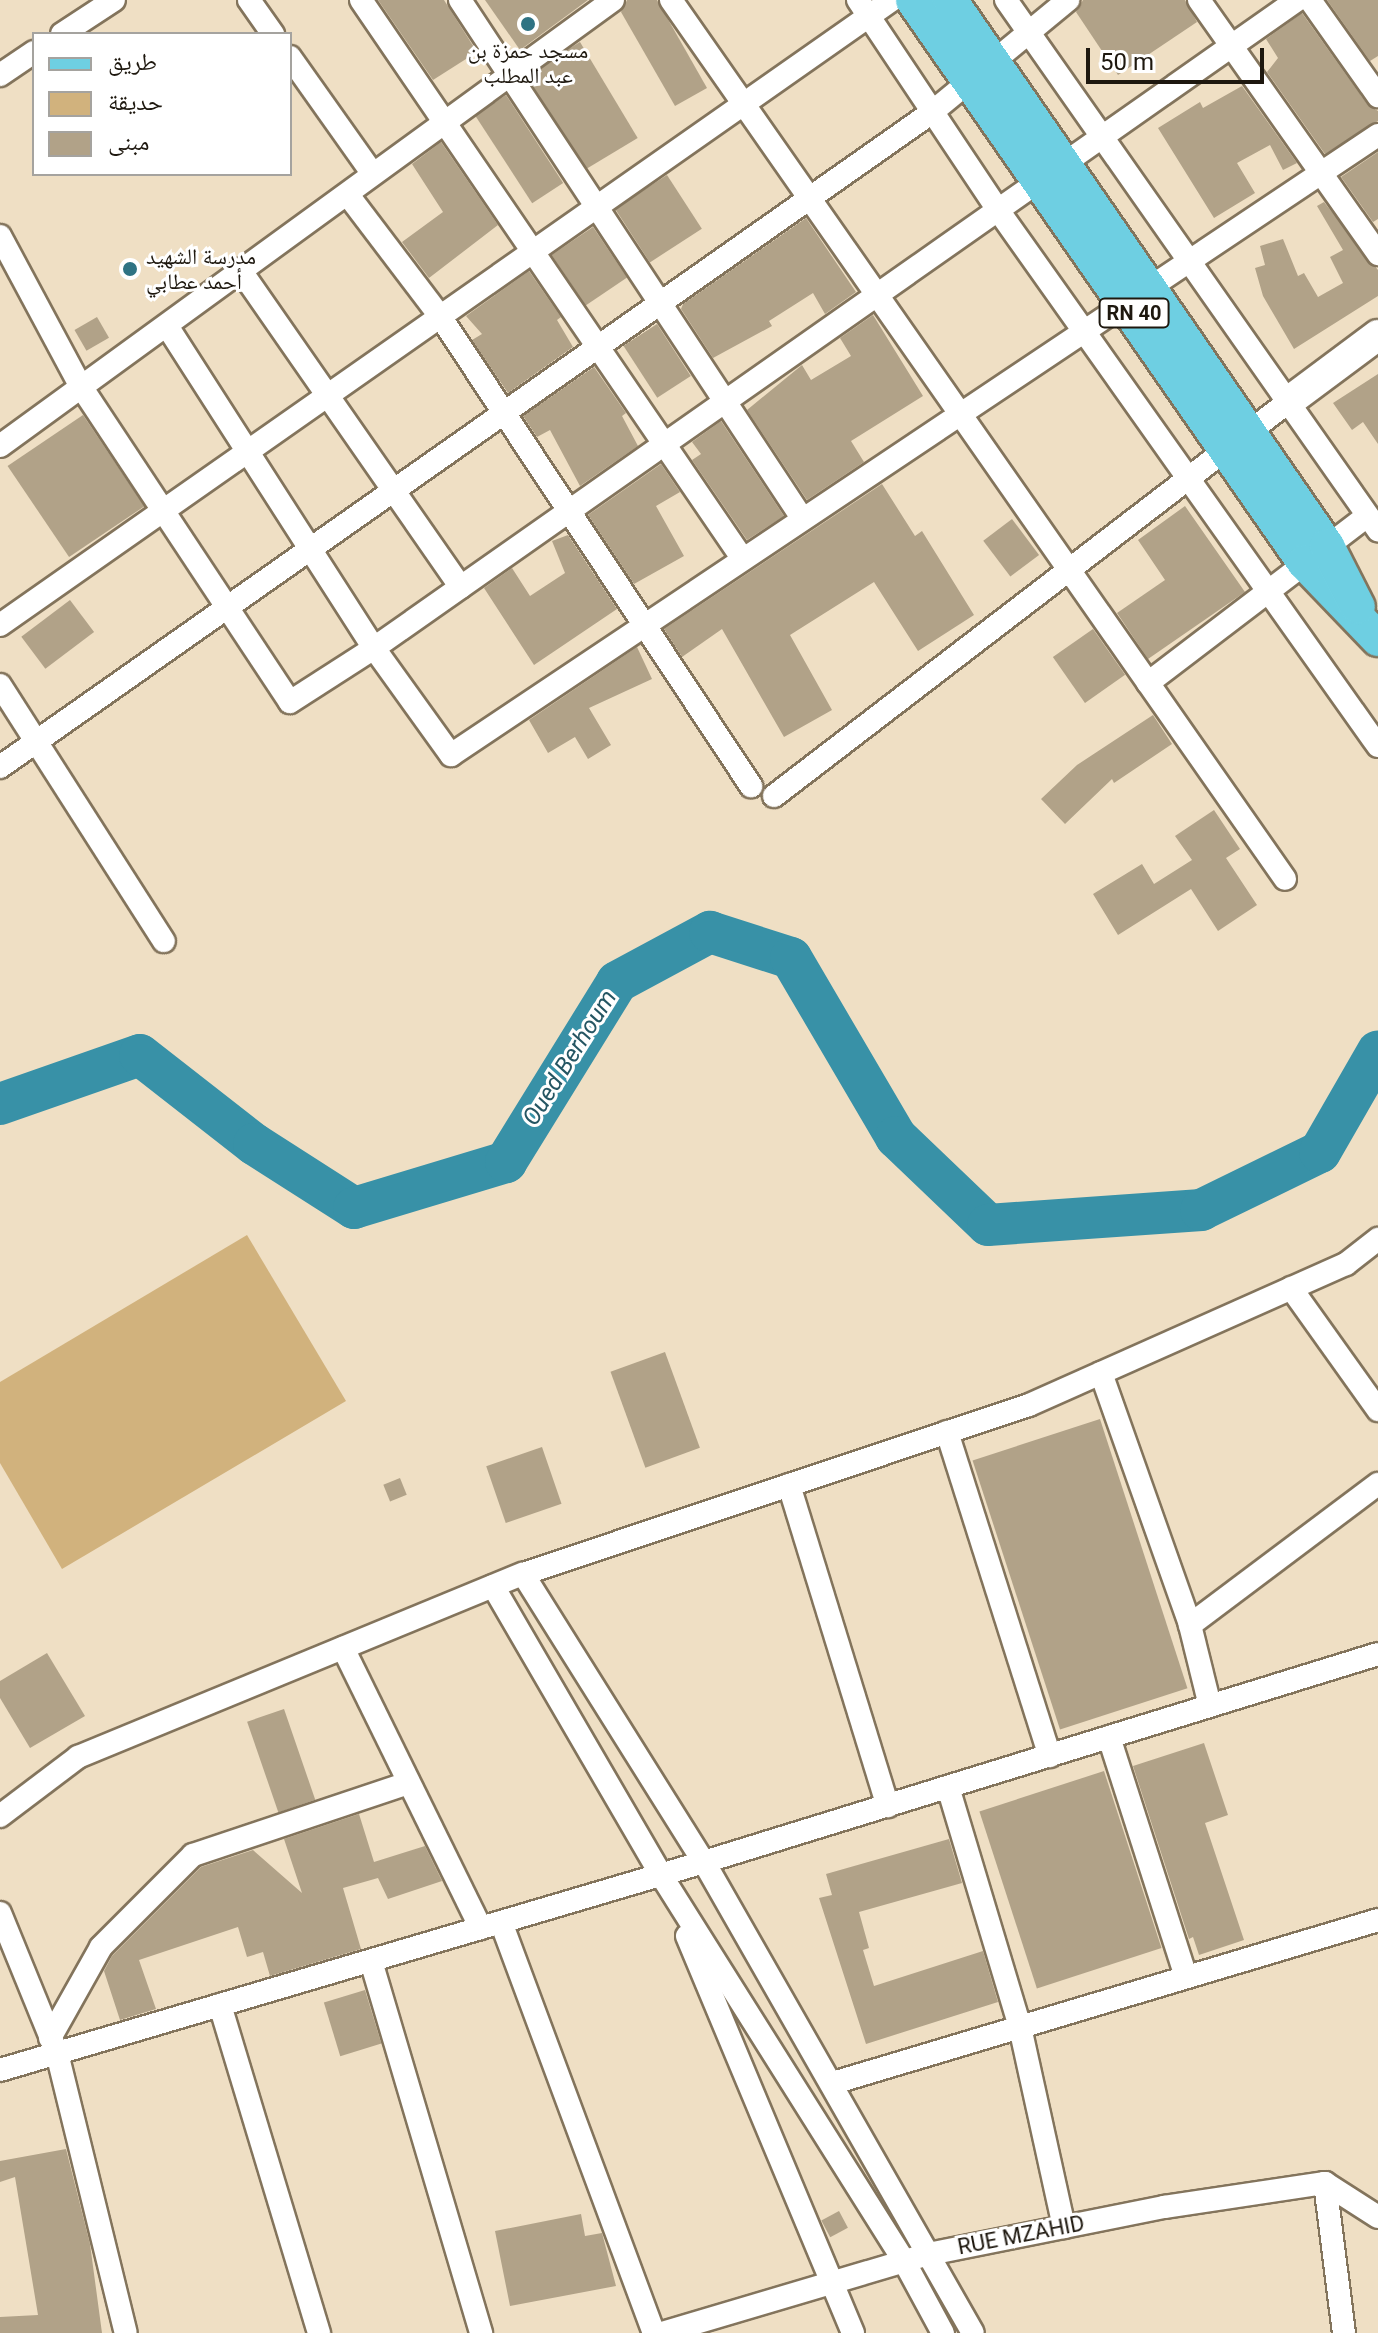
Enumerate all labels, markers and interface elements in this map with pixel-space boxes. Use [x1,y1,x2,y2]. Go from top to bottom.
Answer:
marker: مسجد حمزة بن عبد المطلب [519,15,537,33]
legend [32,32,292,176]
scale bar [1090,32,1268,82]
place label: مسجد حمزة بن عبد المطلب [468,37,588,88]
text: طريق [108,48,157,76]
text: 50 m [1100,48,1154,76]
text: حديقة [108,88,163,116]
text: مبنى [108,128,149,156]
place label: مدرسة الشهيد أحمد عطابي [146,243,256,294]
marker: مدرسة الشهيد أحمد عطابي [121,260,139,278]
road number: RN 40 [1098,297,1170,329]
water label: Oued Berhoum [517,985,623,1131]
street label: RUE MZAHID [955,2210,1087,2260]

